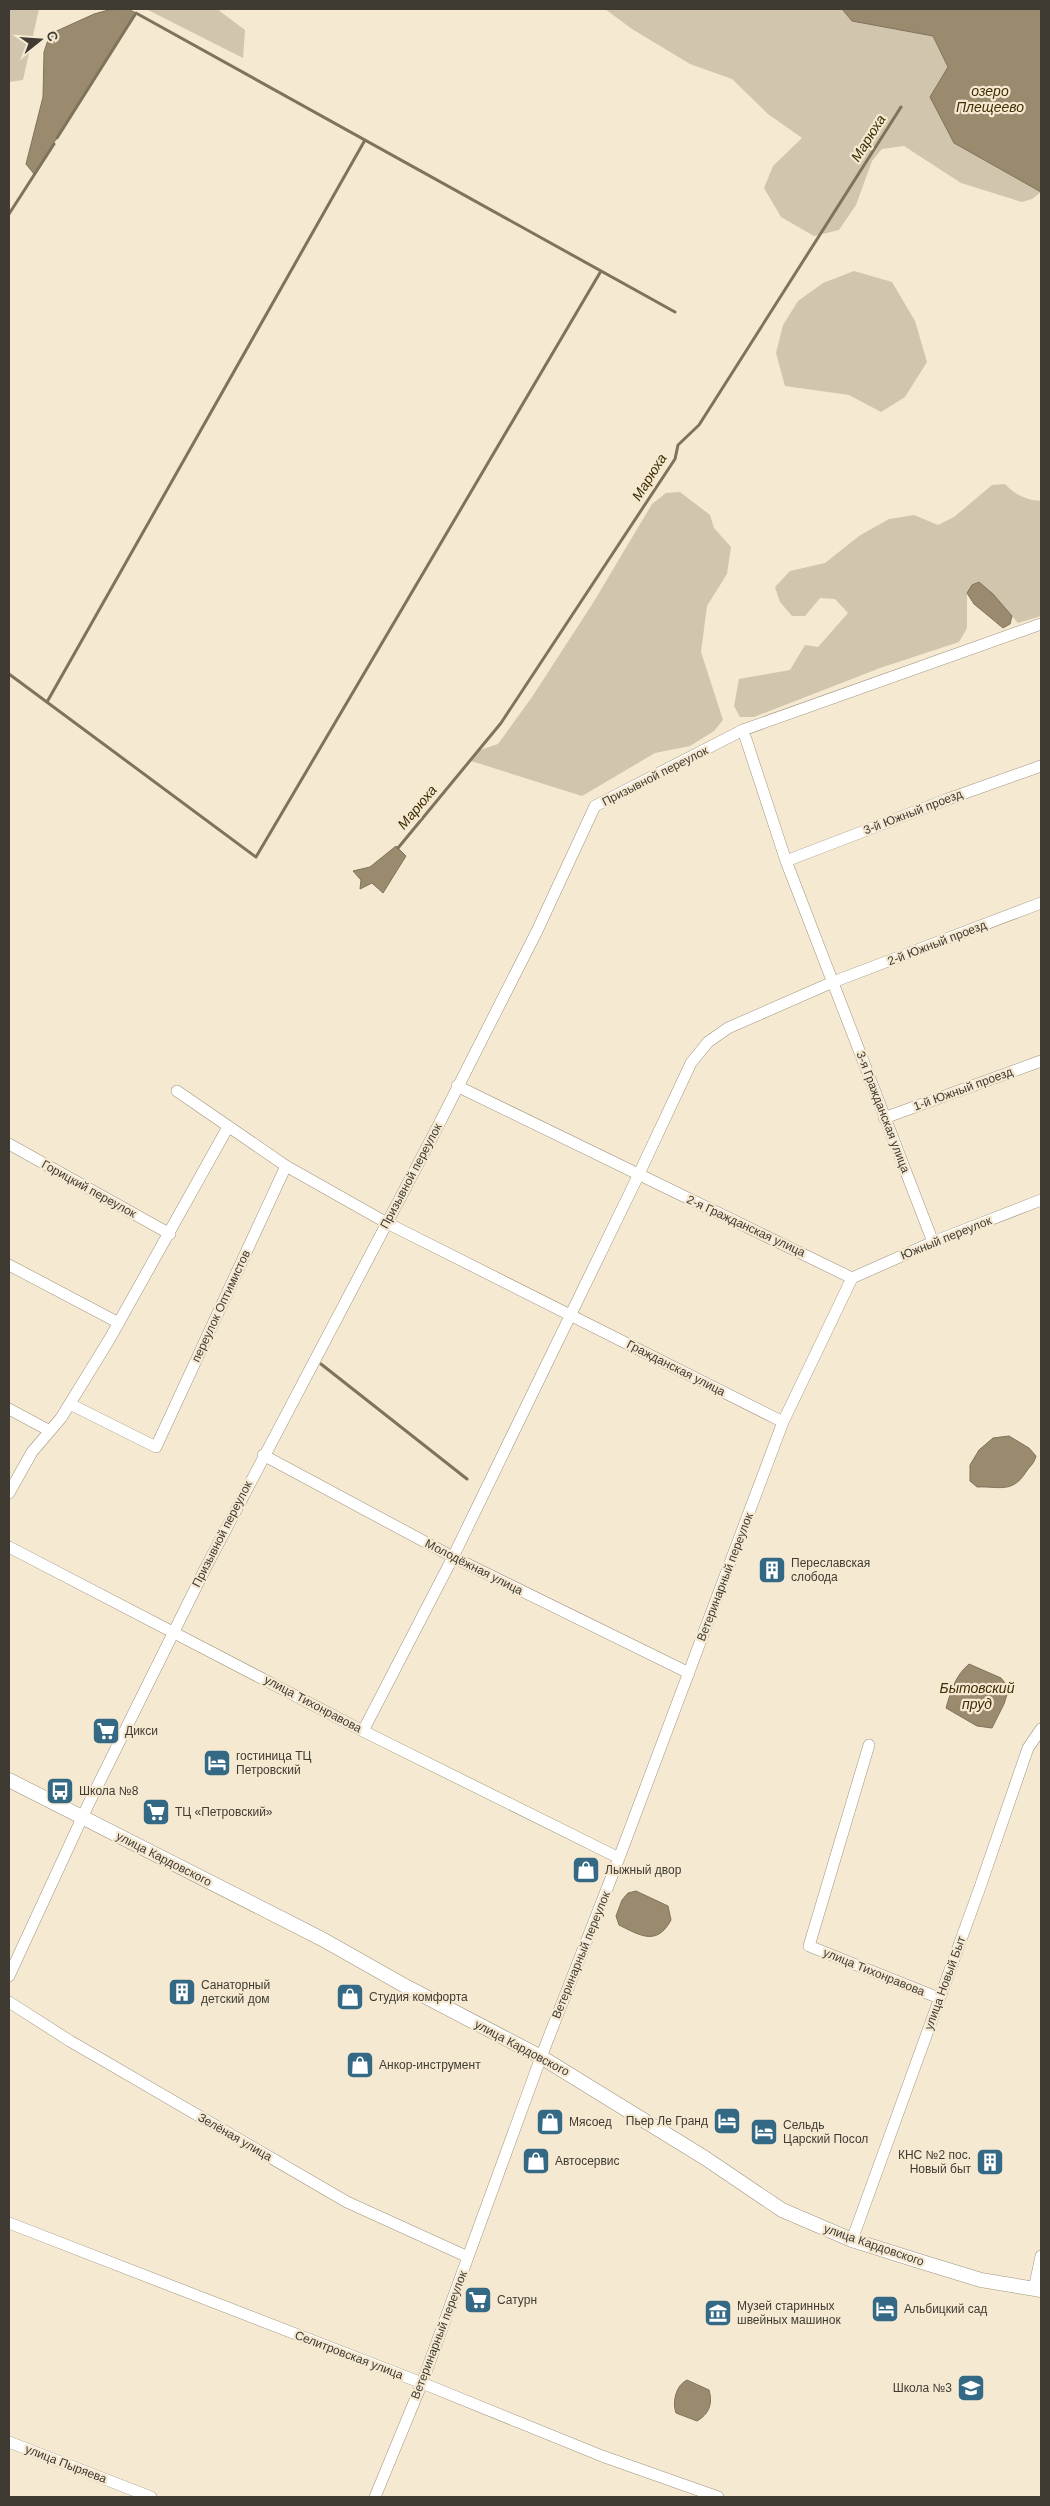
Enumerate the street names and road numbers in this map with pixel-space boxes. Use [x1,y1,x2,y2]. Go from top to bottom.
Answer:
street label: Призывной переулок [600,743,711,809]
street label: 3-й Южный проезд [862,787,964,837]
street label: 2-й Южный проезд [886,918,988,968]
street label: 3-я Гражданская улица [853,1049,913,1175]
street label: 1-й Южный проезд [911,1065,1015,1113]
street label: Призывной переулок [377,1120,445,1231]
street label: Горицкий переулок [39,1157,139,1221]
street label: 2-я Гражданская улица [685,1192,808,1260]
street label: Южный переулок [899,1213,994,1263]
street label: переулок Оптимистов [189,1248,253,1364]
street label: Гражданская улица [624,1337,728,1399]
street label: Призывной переулок [189,1478,255,1589]
street label: Ветеринарный переулок [694,1510,756,1643]
street label: Молодёжная улица [423,1536,526,1598]
street label: улица Тихонравова [262,1672,364,1736]
street label: улица Кардовского [114,1829,214,1889]
street label: Ветеринарный переулок [549,1889,613,2021]
street label: улица Новый Быт [922,1934,969,2032]
street label: улица Тихонравова [821,1945,927,1999]
street label: улица Кардовского [472,2017,572,2079]
street label: Зелёная улица [195,2110,275,2164]
street label: улица Кардовского [822,2221,926,2269]
street label: Ветеринарный переулок [408,2268,470,2401]
street label: Селитровская улица [293,2328,405,2382]
street label: улица Пыряева [23,2442,109,2486]

